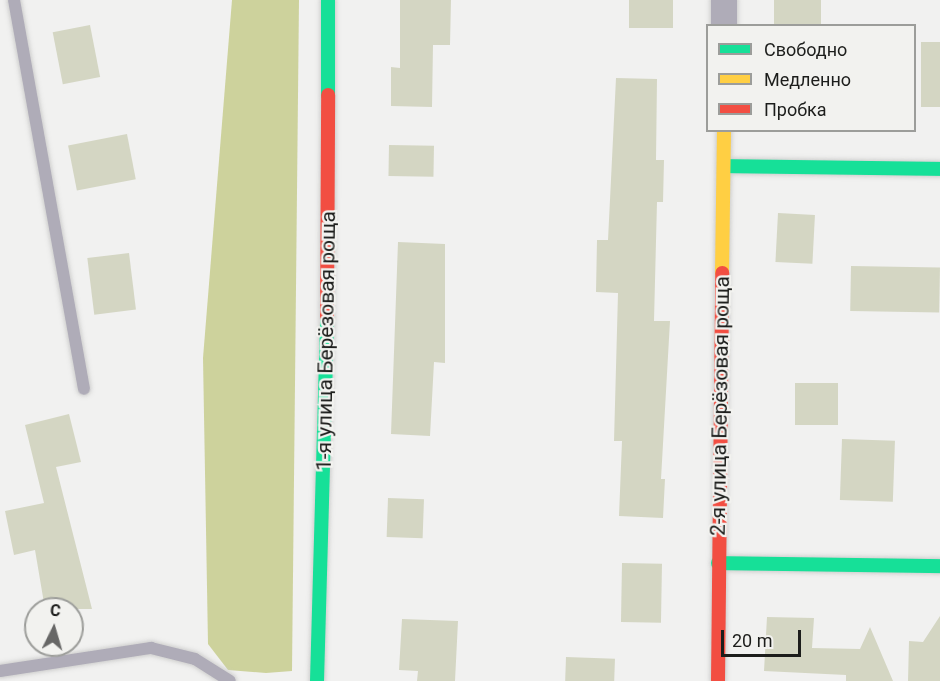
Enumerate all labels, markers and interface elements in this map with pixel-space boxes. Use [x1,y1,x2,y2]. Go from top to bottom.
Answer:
legend [706,24,916,132]
text: Свободно [764,39,847,60]
text: Медленно [764,69,851,90]
text: Пробка [764,99,827,120]
street label: 1-я улица Берёзовая роща [311,211,341,471]
street label: 2-я улица Берёзовая роща [705,276,735,536]
north arrow [24,597,84,657]
text: С [49,601,61,620]
scale bar [724,618,804,656]
text: 20 m [732,630,772,651]

